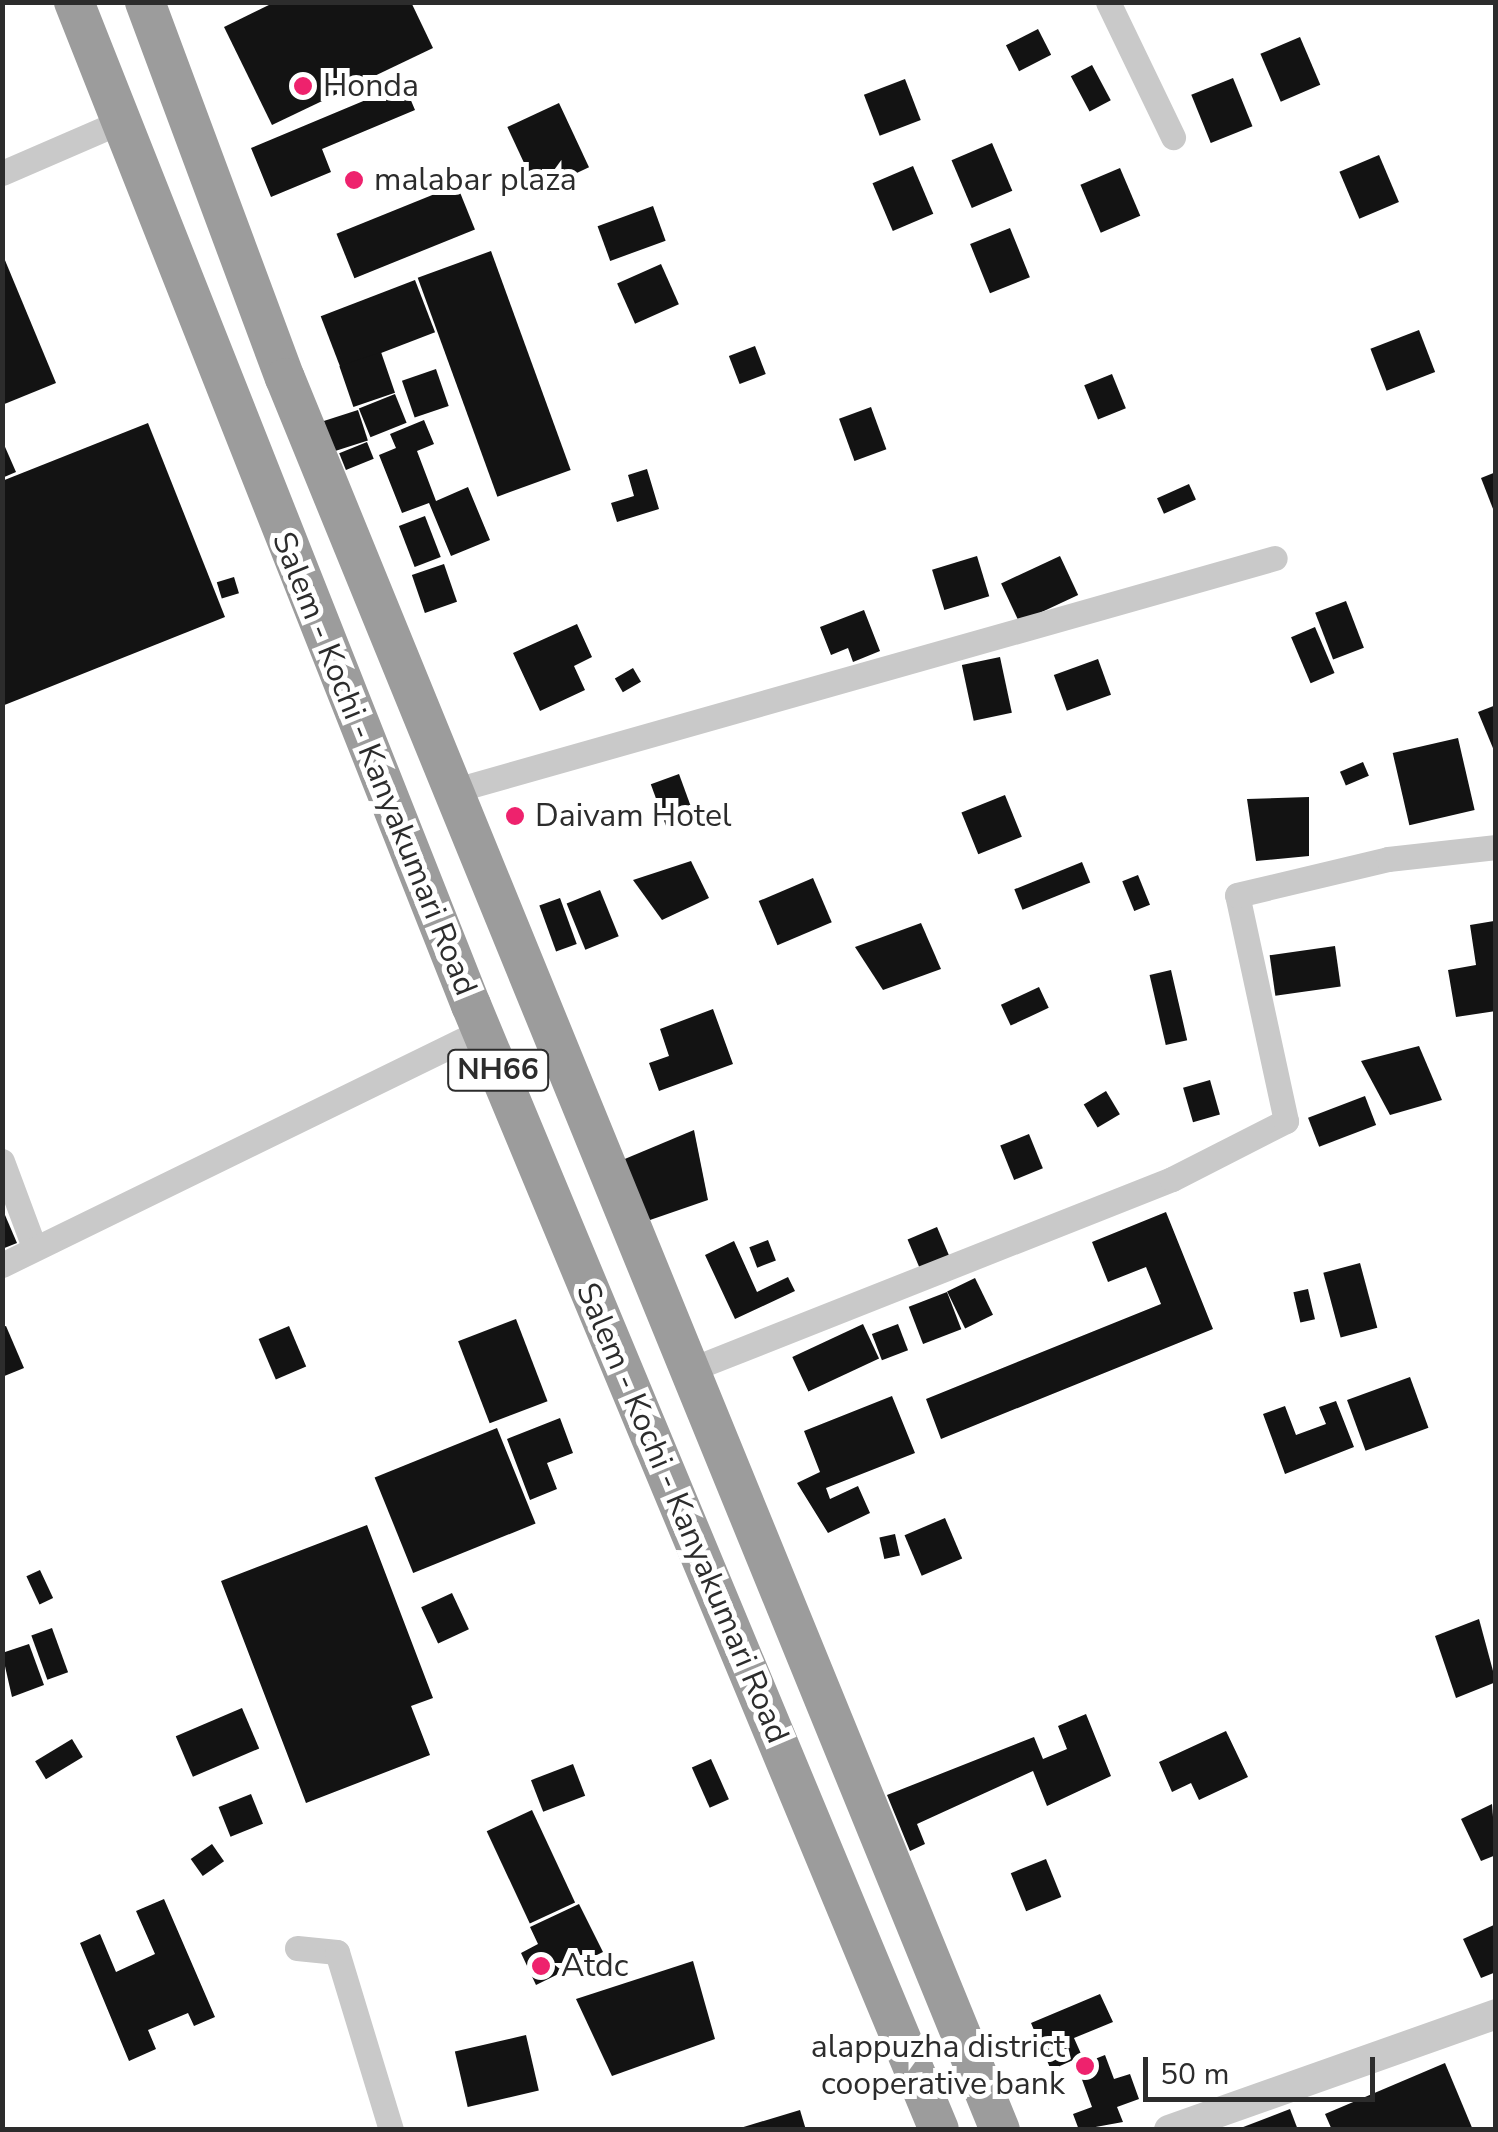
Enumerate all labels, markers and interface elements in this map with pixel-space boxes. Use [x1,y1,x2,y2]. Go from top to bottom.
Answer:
place label: Honda [323,67,419,105]
marker: Honda [292,75,314,97]
place label: malabar plaza [374,161,577,199]
marker: malabar plaza [343,169,365,191]
street label: Salem - Kochi - Kanyakumari Road [263,527,485,1001]
place label: Daivam Hotel [535,797,731,835]
marker: Daivam Hotel [504,805,526,827]
road number: NH66 [446,1045,550,1095]
street label: Salem - Kochi - Kanyakumari Road [567,1277,797,1749]
place label: Atdc [561,1947,628,1985]
marker: Atdc [530,1955,552,1977]
place label: alappuzha district cooperative bank [811,2029,1065,2104]
scale bar [1148,2037,1380,2099]
text: 50 m [1160,2054,1229,2095]
marker: alappuzha district cooperative bank [1074,2055,1096,2077]

